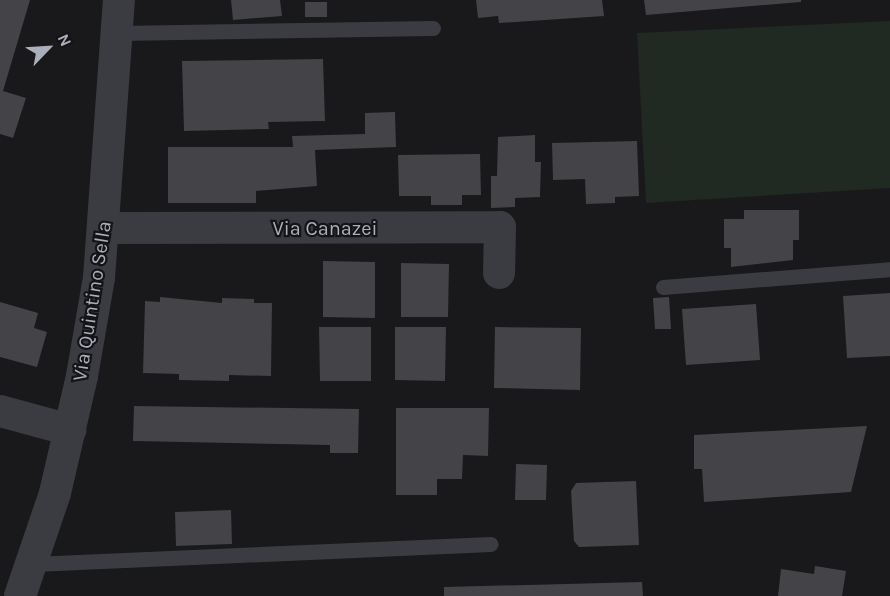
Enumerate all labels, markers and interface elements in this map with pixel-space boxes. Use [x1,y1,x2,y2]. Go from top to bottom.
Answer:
north arrow [18,18,78,78]
text: N [54,31,76,49]
street label: Via Canazei [272,216,378,240]
street label: Via Quintino Sella [67,219,117,383]

